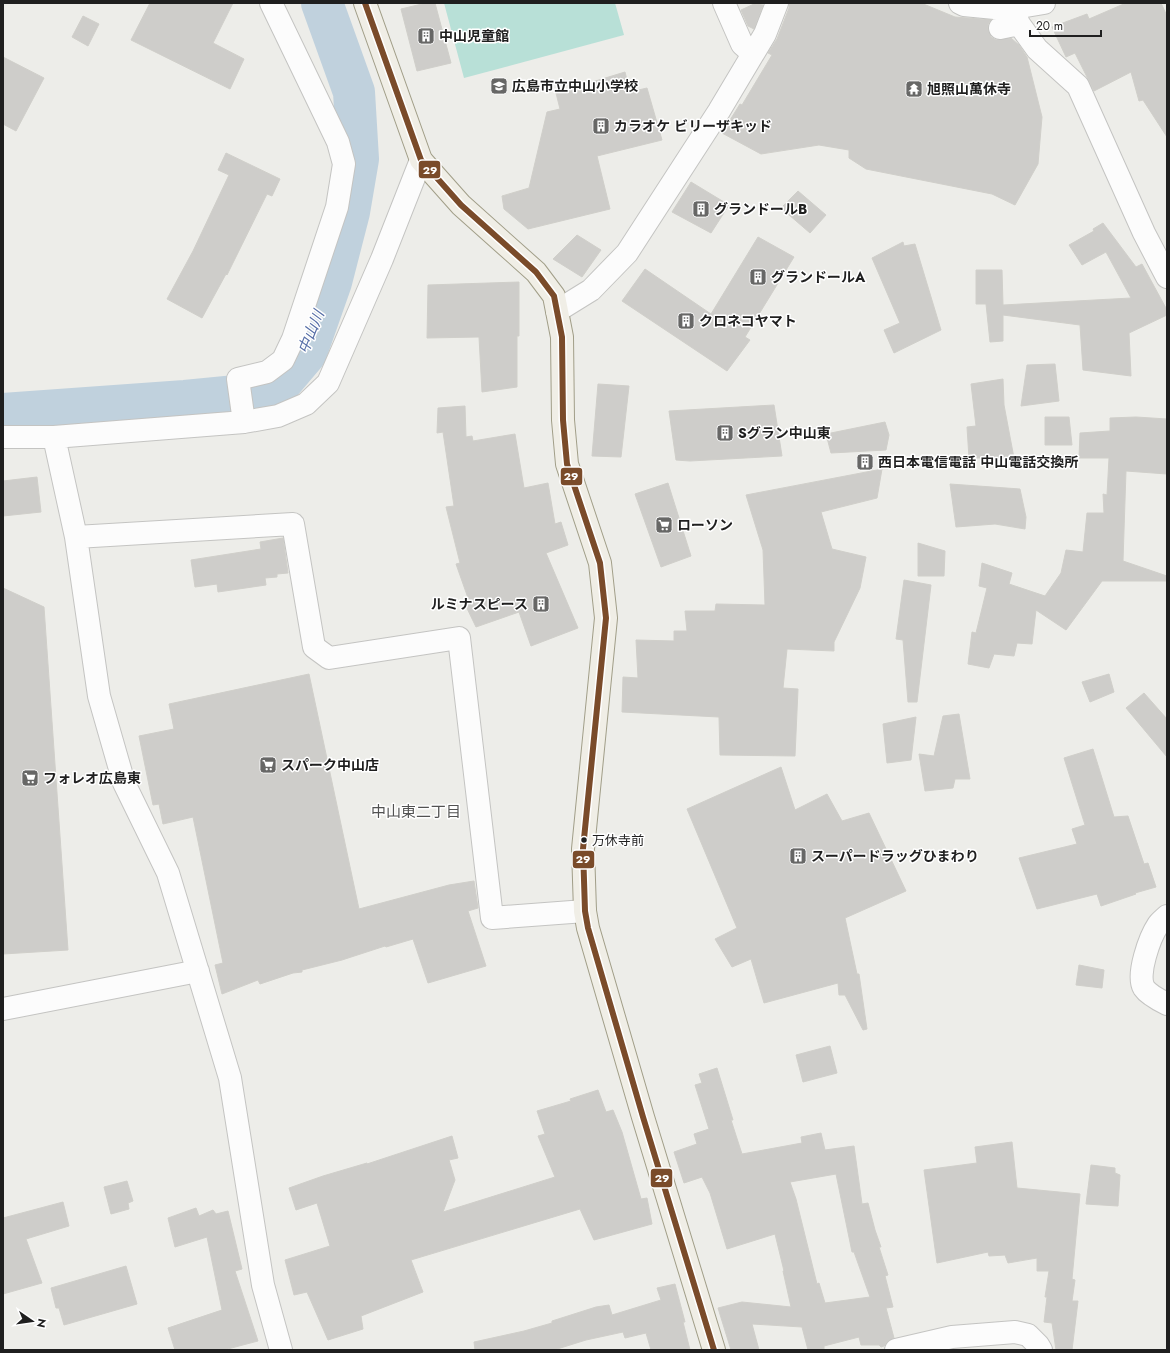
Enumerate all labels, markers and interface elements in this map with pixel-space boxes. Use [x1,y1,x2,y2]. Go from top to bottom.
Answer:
scale bar [1030,12,1101,38]
text: 20 m [1036,17,1063,35]
building icon: 中山児童館 [416,26,436,46]
place label: 中山児童館 [439,26,509,46]
school or university icon: 広島市立中山小学校 [489,76,509,96]
place label: 広島市立中山小学校 [512,76,638,96]
temple icon: 旭照山萬休寺 [904,79,924,99]
place label: 旭照山萬休寺 [927,79,1011,99]
building icon: カラオケ ビリーザキッド [591,116,611,136]
place label: カラオケ ビリーザキッド [614,116,772,136]
line badge: 29 [418,160,441,179]
text: 29 [423,162,437,178]
building icon: グランドールB [691,199,711,219]
place label: グランドールB [714,199,807,219]
building icon: グランドールA [748,267,768,287]
place label: グランドールA [771,267,866,287]
water label: 中山川 [292,305,330,357]
building icon: クロネコヤマト [676,311,696,331]
place label: クロネコヤマト [699,311,797,331]
building icon: Sグラン中山東 [715,423,735,443]
place label: Sグラン中山東 [738,423,831,443]
building icon: 西日本電信電話 中山電話交換所 [855,452,875,472]
place label: 西日本電信電話 中山電話交換所 [878,452,1078,472]
line badge: 29 [560,467,583,486]
text: 29 [564,468,578,484]
supermarket icon: ローソン [654,515,674,535]
place label: ローソン [677,515,733,535]
place label: ルミナスピース [431,594,528,614]
building icon: ルミナスピース [531,594,551,614]
supermarket icon: スパーク中山店 [258,755,278,775]
place label: スパーク中山店 [281,755,379,775]
supermarket icon: フォレオ広島東 [20,768,40,788]
place label: フォレオ広島東 [43,768,141,788]
district label: 中山東二丁目 [371,801,461,823]
place label: 万休寺前 [592,831,644,850]
marker: 万休寺前 [579,835,589,845]
building icon: スーパードラッグひまわり [788,846,808,866]
place label: スーパードラッグひまわり [811,846,979,866]
line badge: 29 [572,850,595,869]
text: 29 [576,851,590,867]
line badge: 29 [650,1168,673,1188]
text: 29 [655,1170,669,1186]
north arrow [12,1301,52,1341]
text: N [33,1317,51,1329]

